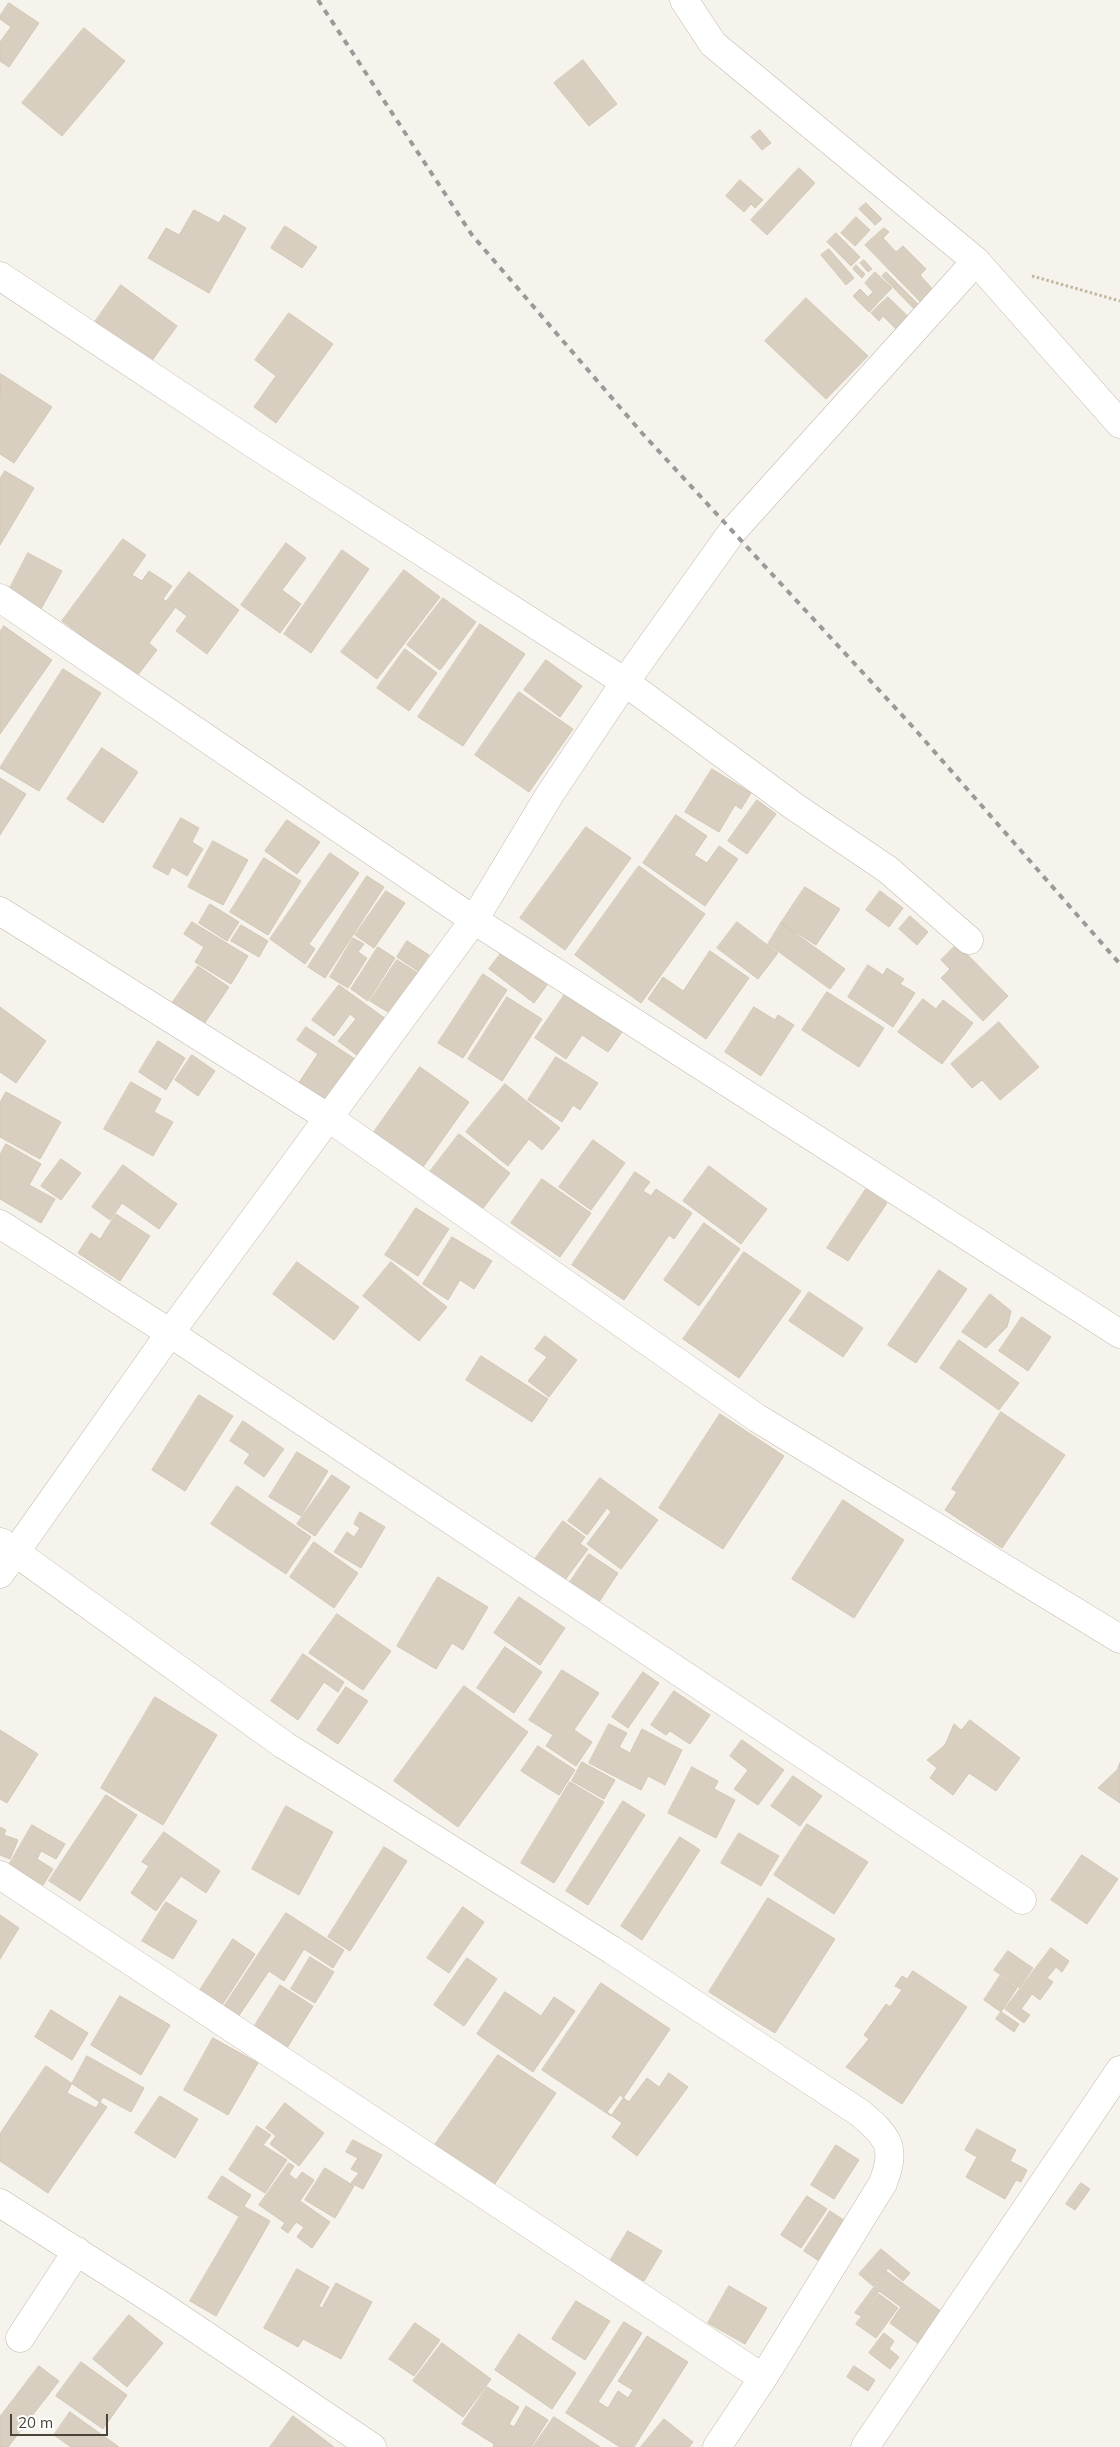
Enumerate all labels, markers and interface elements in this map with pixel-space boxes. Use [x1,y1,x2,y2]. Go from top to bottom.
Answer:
scale bar [12,2404,110,2436]
text: 20 m [18,2413,53,2432]

